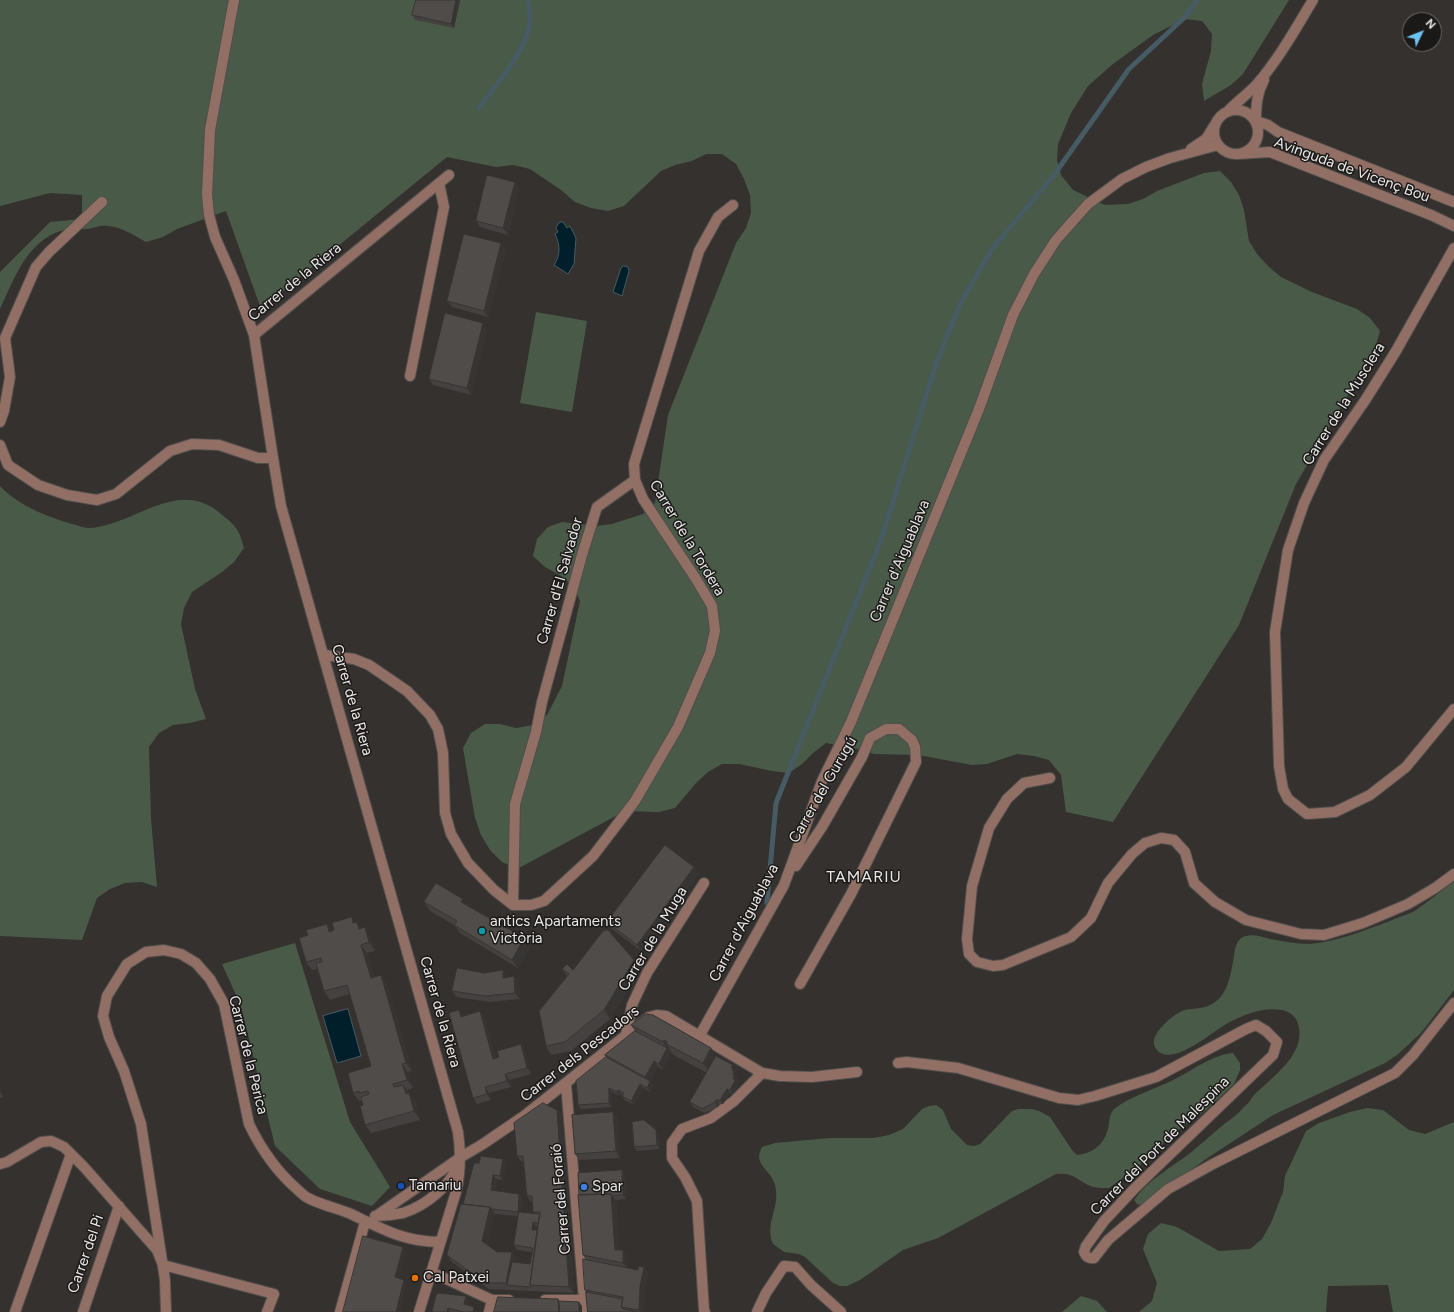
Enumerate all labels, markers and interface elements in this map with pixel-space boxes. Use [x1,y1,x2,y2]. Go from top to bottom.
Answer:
north arrow [1402,12,1442,52]
text: N [1423,17,1438,32]
street label: Avinguda de Vicenç Bou [1272,133,1432,207]
street label: Carrer de la Riera [245,239,345,325]
street label: Carrer de la Musclera [1299,339,1389,469]
street label: Carrer de la Tordera [645,477,729,599]
street label: Carrer d'Aiguablava [866,497,934,625]
street label: Carrer d'El Salvador [533,515,587,647]
street label: Carrer de la Riera [328,642,376,758]
street label: Carrer del Gurugú [785,734,861,846]
street label: Carrer d'Aiguablava [705,861,783,985]
district label: TAMARIU [826,867,902,887]
street label: Carrer de la Muga [615,884,691,994]
place label: antics Apartaments Victòria [490,913,621,948]
marker: antics Apartaments Victòria [477,926,487,936]
street label: Carrer de la Riera [416,954,464,1070]
street label: Carrer de la Perica [225,994,271,1116]
street label: Carrer dels Pescadors [517,1002,643,1106]
street label: Carrer del Port de Malespina [1087,1073,1233,1219]
street label: Carrer del Foraió [547,1143,575,1255]
place label: Tamariu [409,1177,461,1195]
place label: Spar [592,1178,623,1196]
marker: Tamariu [396,1181,406,1191]
marker: Spar [579,1182,589,1192]
street label: Carrer del Pi [64,1212,108,1296]
place label: Cal Patxei [423,1269,489,1287]
marker: Cal Patxei [410,1273,420,1283]

